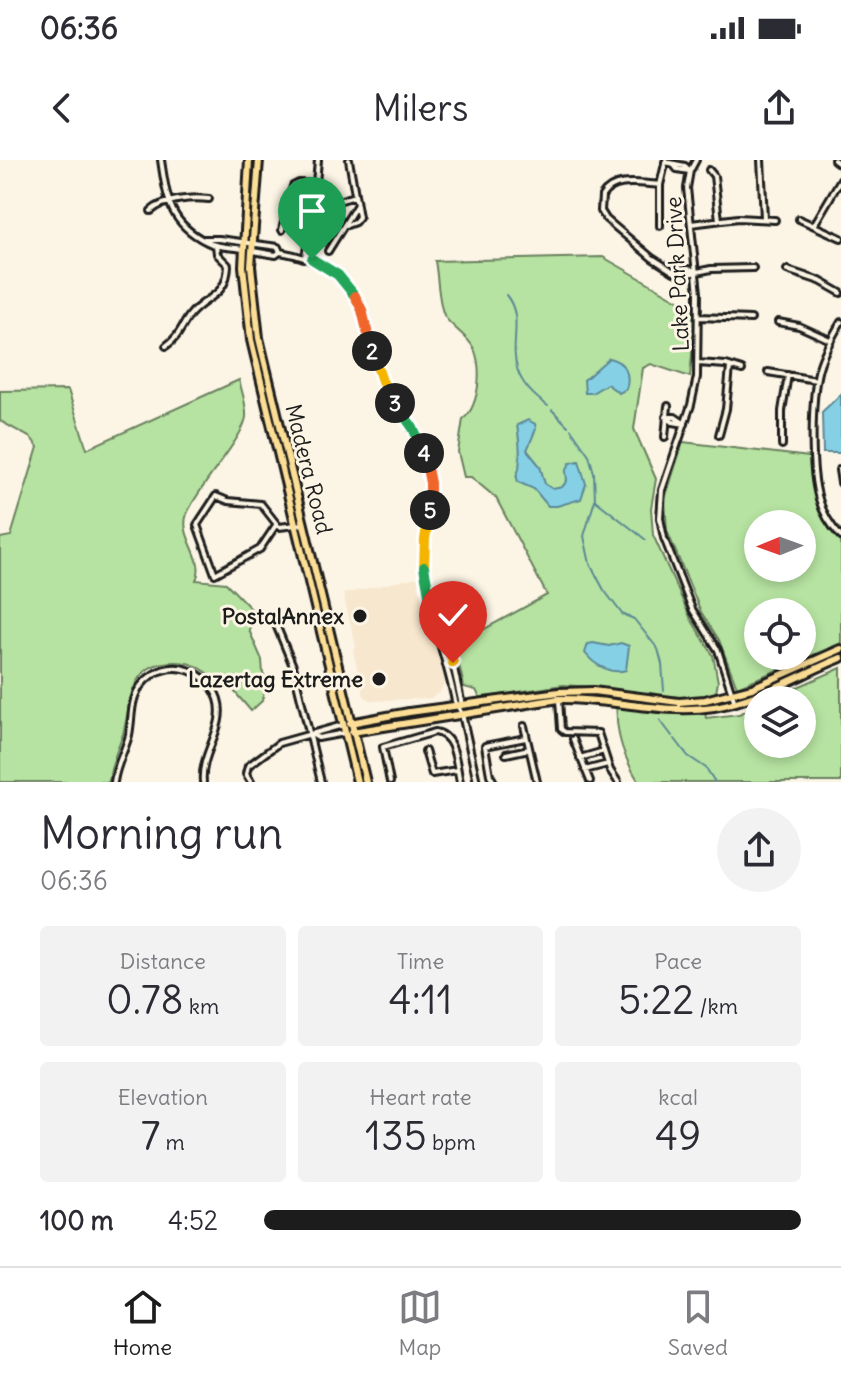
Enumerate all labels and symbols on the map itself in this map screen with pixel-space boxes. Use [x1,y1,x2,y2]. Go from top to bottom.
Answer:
pin [278,177,346,259]
street label: Lake Park Drive [659,196,695,352]
pin: 2 [352,331,392,371]
pin: 3 [375,383,415,423]
street label: Madera Road [279,401,339,537]
pin: 4 [404,433,444,473]
pin: 5 [410,490,450,530]
north arrow [744,510,816,582]
pin [419,581,487,663]
place label: PostalAnnex [222,602,344,630]
marker: PostalAnnex [351,607,369,625]
place label: Lazertag Extreme [188,665,363,693]
marker: Lazertag Extreme [370,670,388,688]

